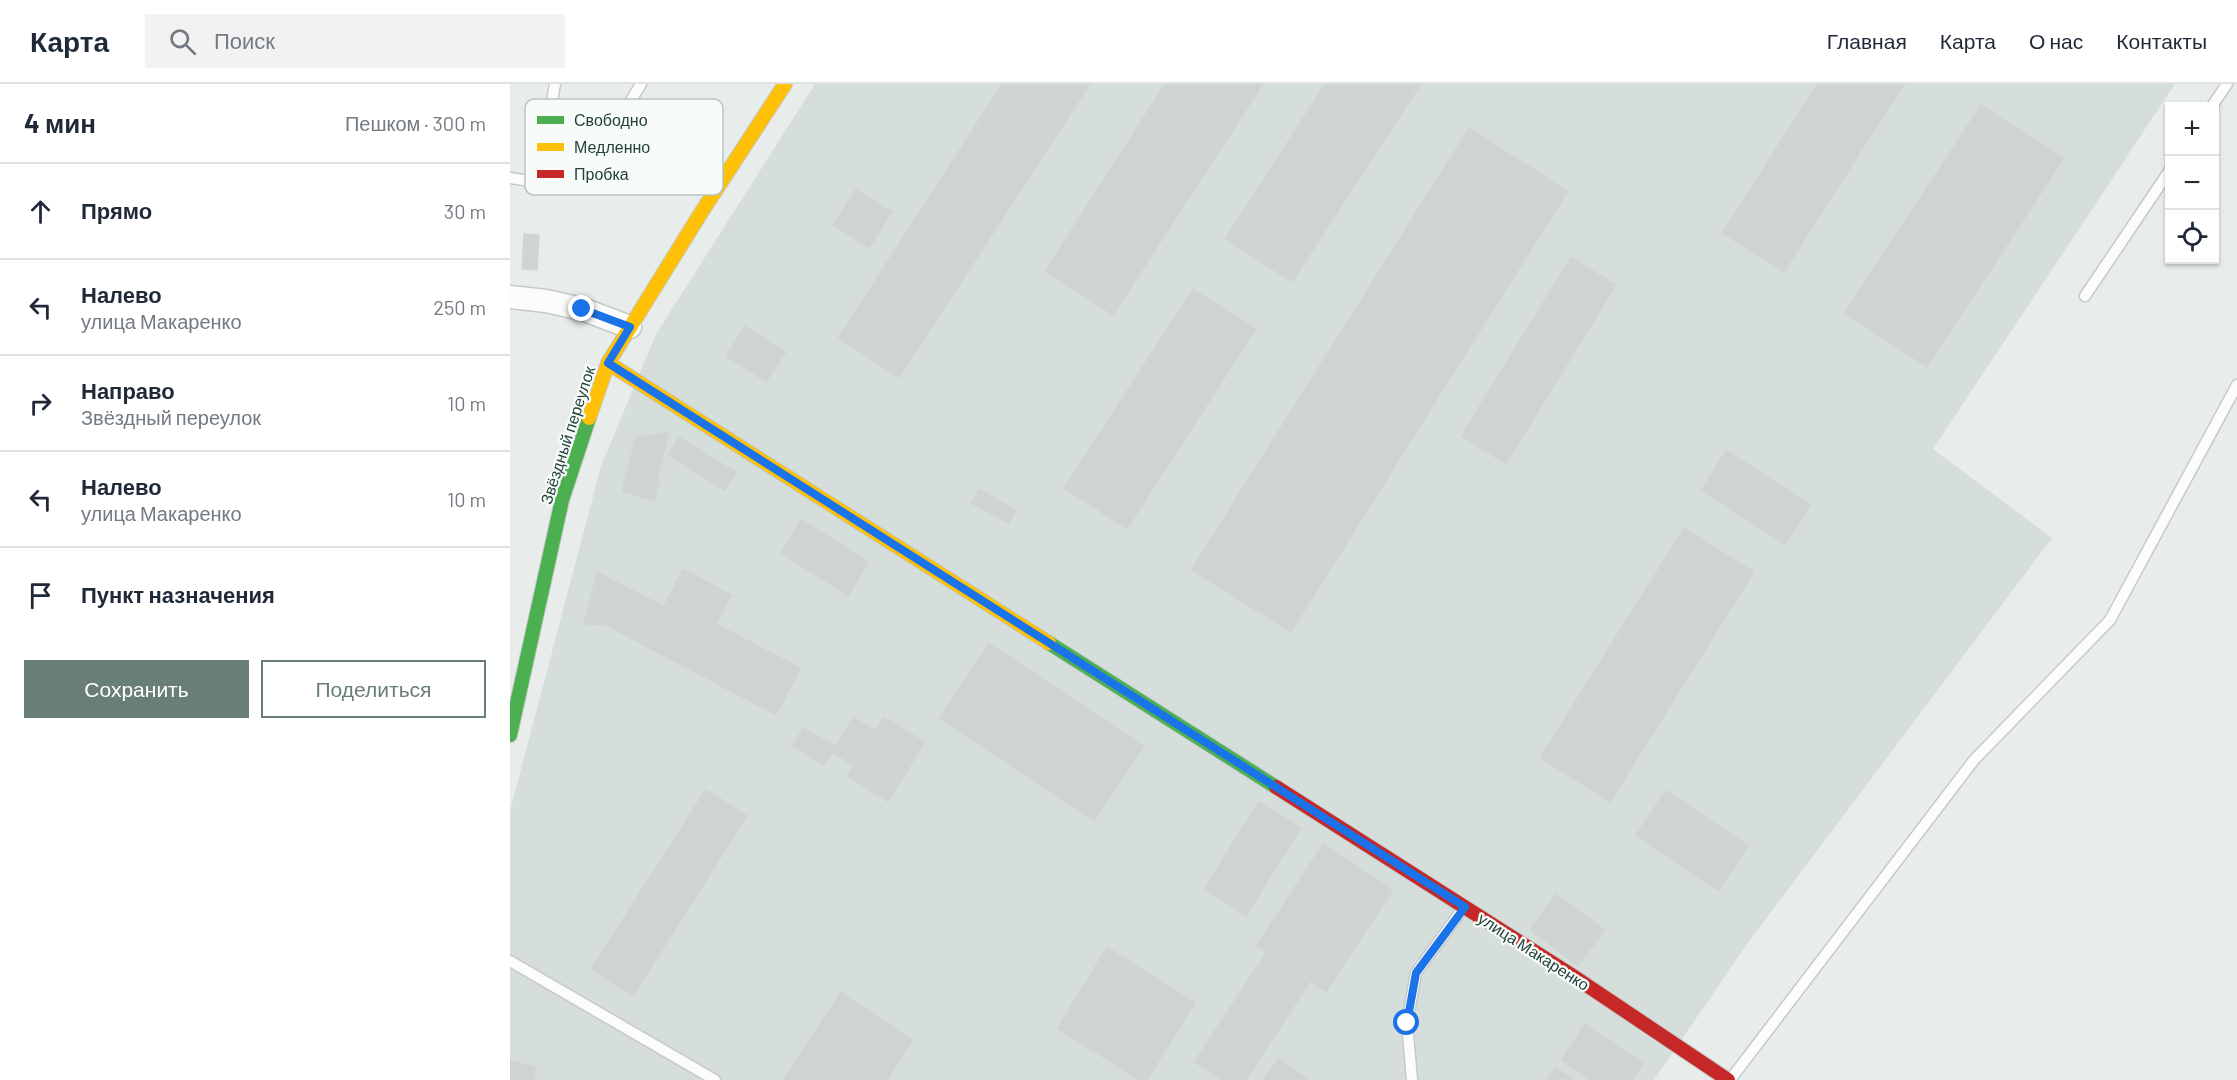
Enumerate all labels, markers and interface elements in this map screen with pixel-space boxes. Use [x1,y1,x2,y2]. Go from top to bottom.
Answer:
search box [145,14,565,68]
text: Карта [30,24,109,58]
icon: search [166,25,199,58]
text: Поиск [214,27,275,53]
text: Главная [1827,28,1907,53]
text: Карта [1940,28,1996,53]
text: О нас [2029,28,2083,53]
text: Контакты [2116,28,2207,53]
legend [525,99,723,195]
map controls [2165,102,2219,264]
button: + [2165,102,2219,156]
text: 4 мин [24,107,96,138]
text: Свободно [574,110,648,129]
text: Пешком · 300 m [345,111,486,135]
text: Медленно [574,137,650,156]
button: − [2165,156,2219,210]
text: Пробка [574,164,629,183]
icon: ahead [24,195,57,228]
text: Прямо [81,197,152,223]
text: 30 m [444,199,486,223]
button: locate [2165,210,2219,264]
text: Налево [81,281,162,307]
icon: left [24,291,57,324]
text: 250 m [433,295,486,319]
route end [568,295,594,321]
text: улица Макаренко [81,309,242,333]
street label: Звёздный переулок [536,363,599,506]
text: Направо [81,377,175,403]
icon: right [24,387,57,420]
text: 10 m [447,391,486,415]
text: Звёздный переулок [81,405,261,429]
text: Налево [81,473,162,499]
icon: left [24,483,57,516]
text: 10 m [447,487,486,511]
text: улица Макаренко [81,501,242,525]
icon: arrive [24,579,57,612]
text: Пункт назначения [81,581,275,607]
button: Сохранить [24,660,249,718]
button: Поделиться [261,660,486,718]
street label: улица Макаренко [1475,908,1593,994]
route start [1393,1009,1419,1035]

